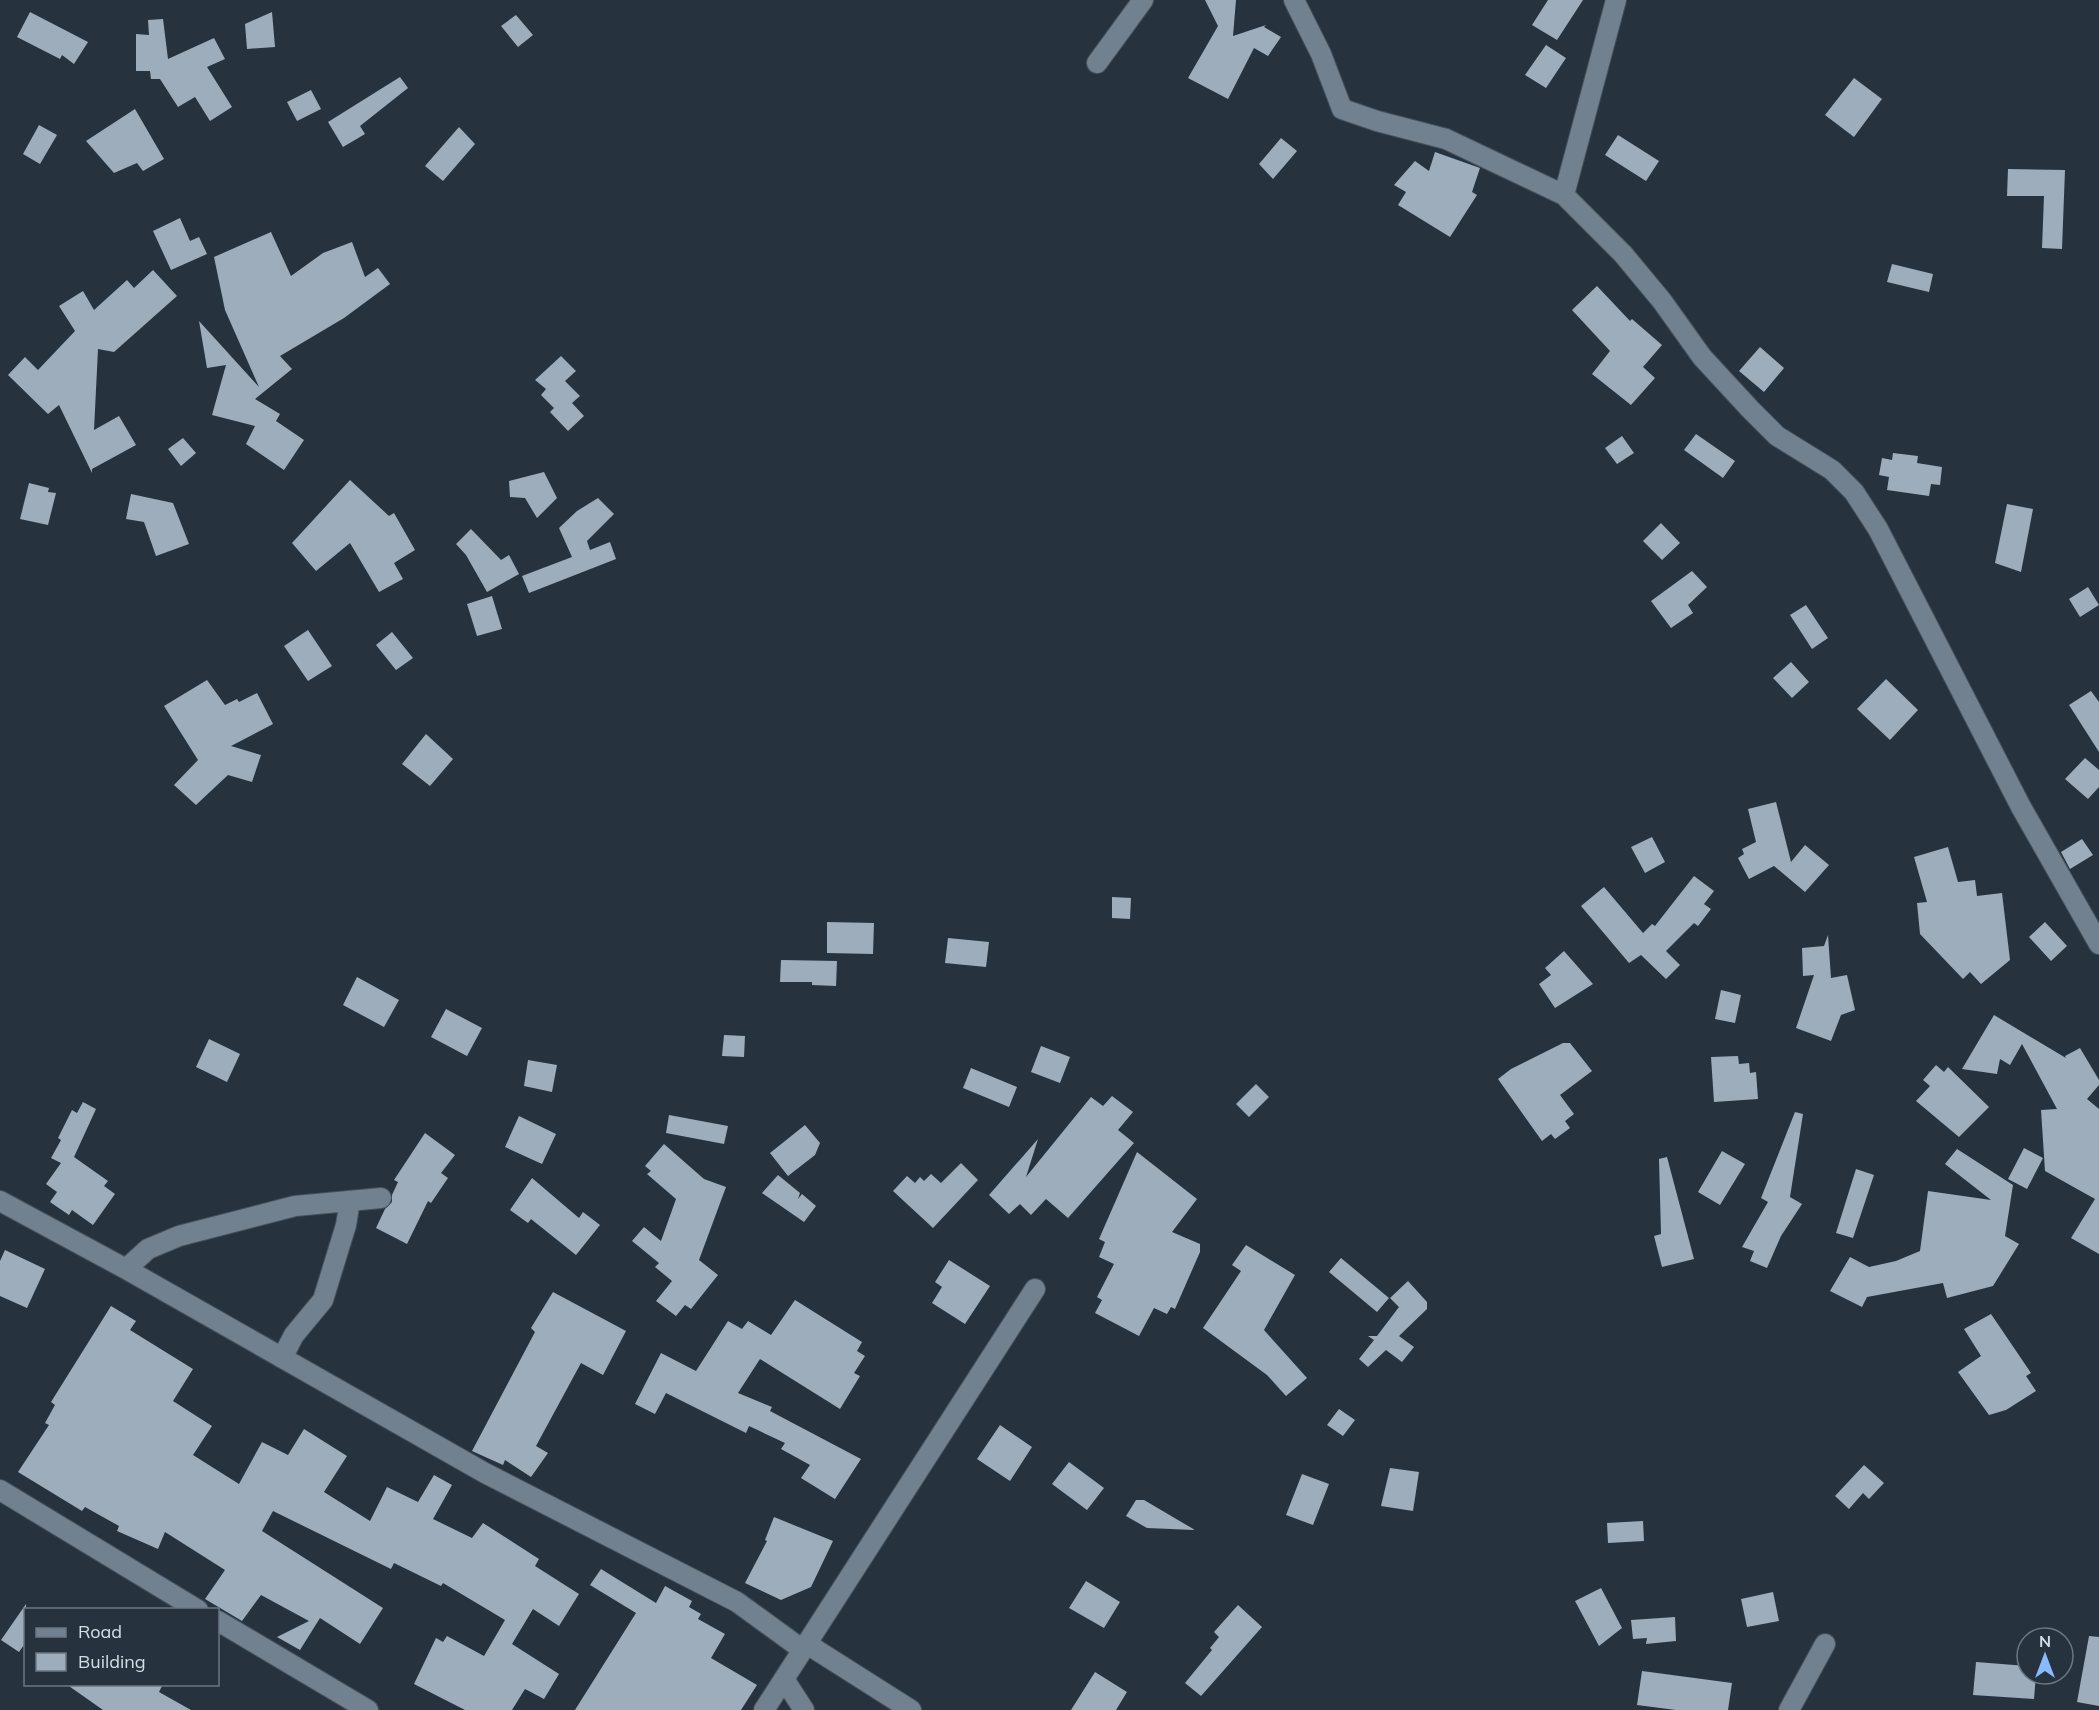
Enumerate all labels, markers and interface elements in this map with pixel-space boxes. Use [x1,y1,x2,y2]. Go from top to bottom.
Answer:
legend [24,1608,219,1686]
text: Road [78,1620,122,1643]
north arrow [2015,1626,2075,1686]
text: N [2039,1631,2051,1651]
text: Building [78,1650,146,1673]

